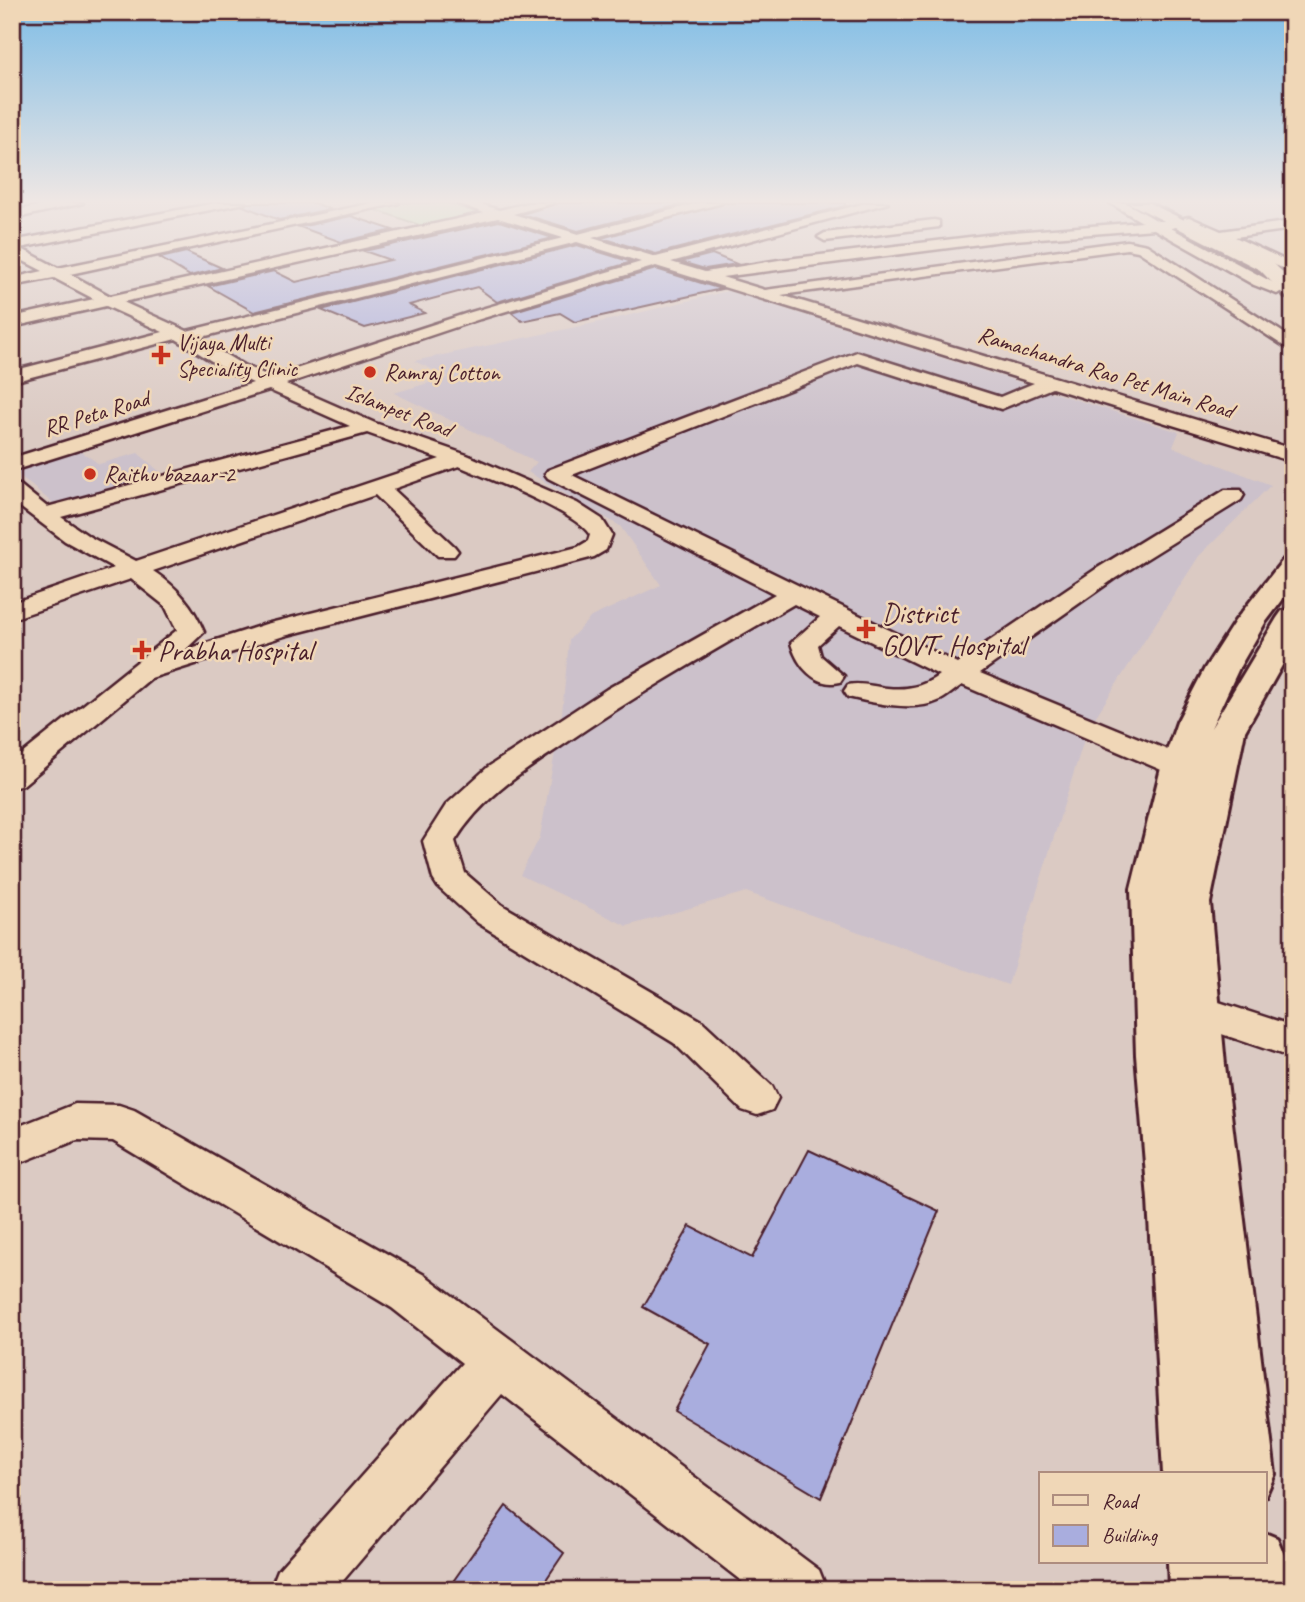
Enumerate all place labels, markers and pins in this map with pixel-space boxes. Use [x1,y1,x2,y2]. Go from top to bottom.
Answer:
place label: Vijaya Multi Speciality Clinic [177,328,298,383]
marker: Vijaya Multi Speciality Clinic [151,345,171,365]
place label: Ramraj Cotton [384,358,501,387]
marker: Ramraj Cotton [362,364,378,380]
place label: Raithu bazaar-2 [104,460,236,489]
marker: Raithu bazaar-2 [82,466,98,482]
place label: District GOVT. Hospital [882,596,1030,663]
marker: District GOVT. Hospital [856,619,876,639]
place label: Prabha Hospital [158,633,318,668]
marker: Prabha Hospital [132,640,152,660]

